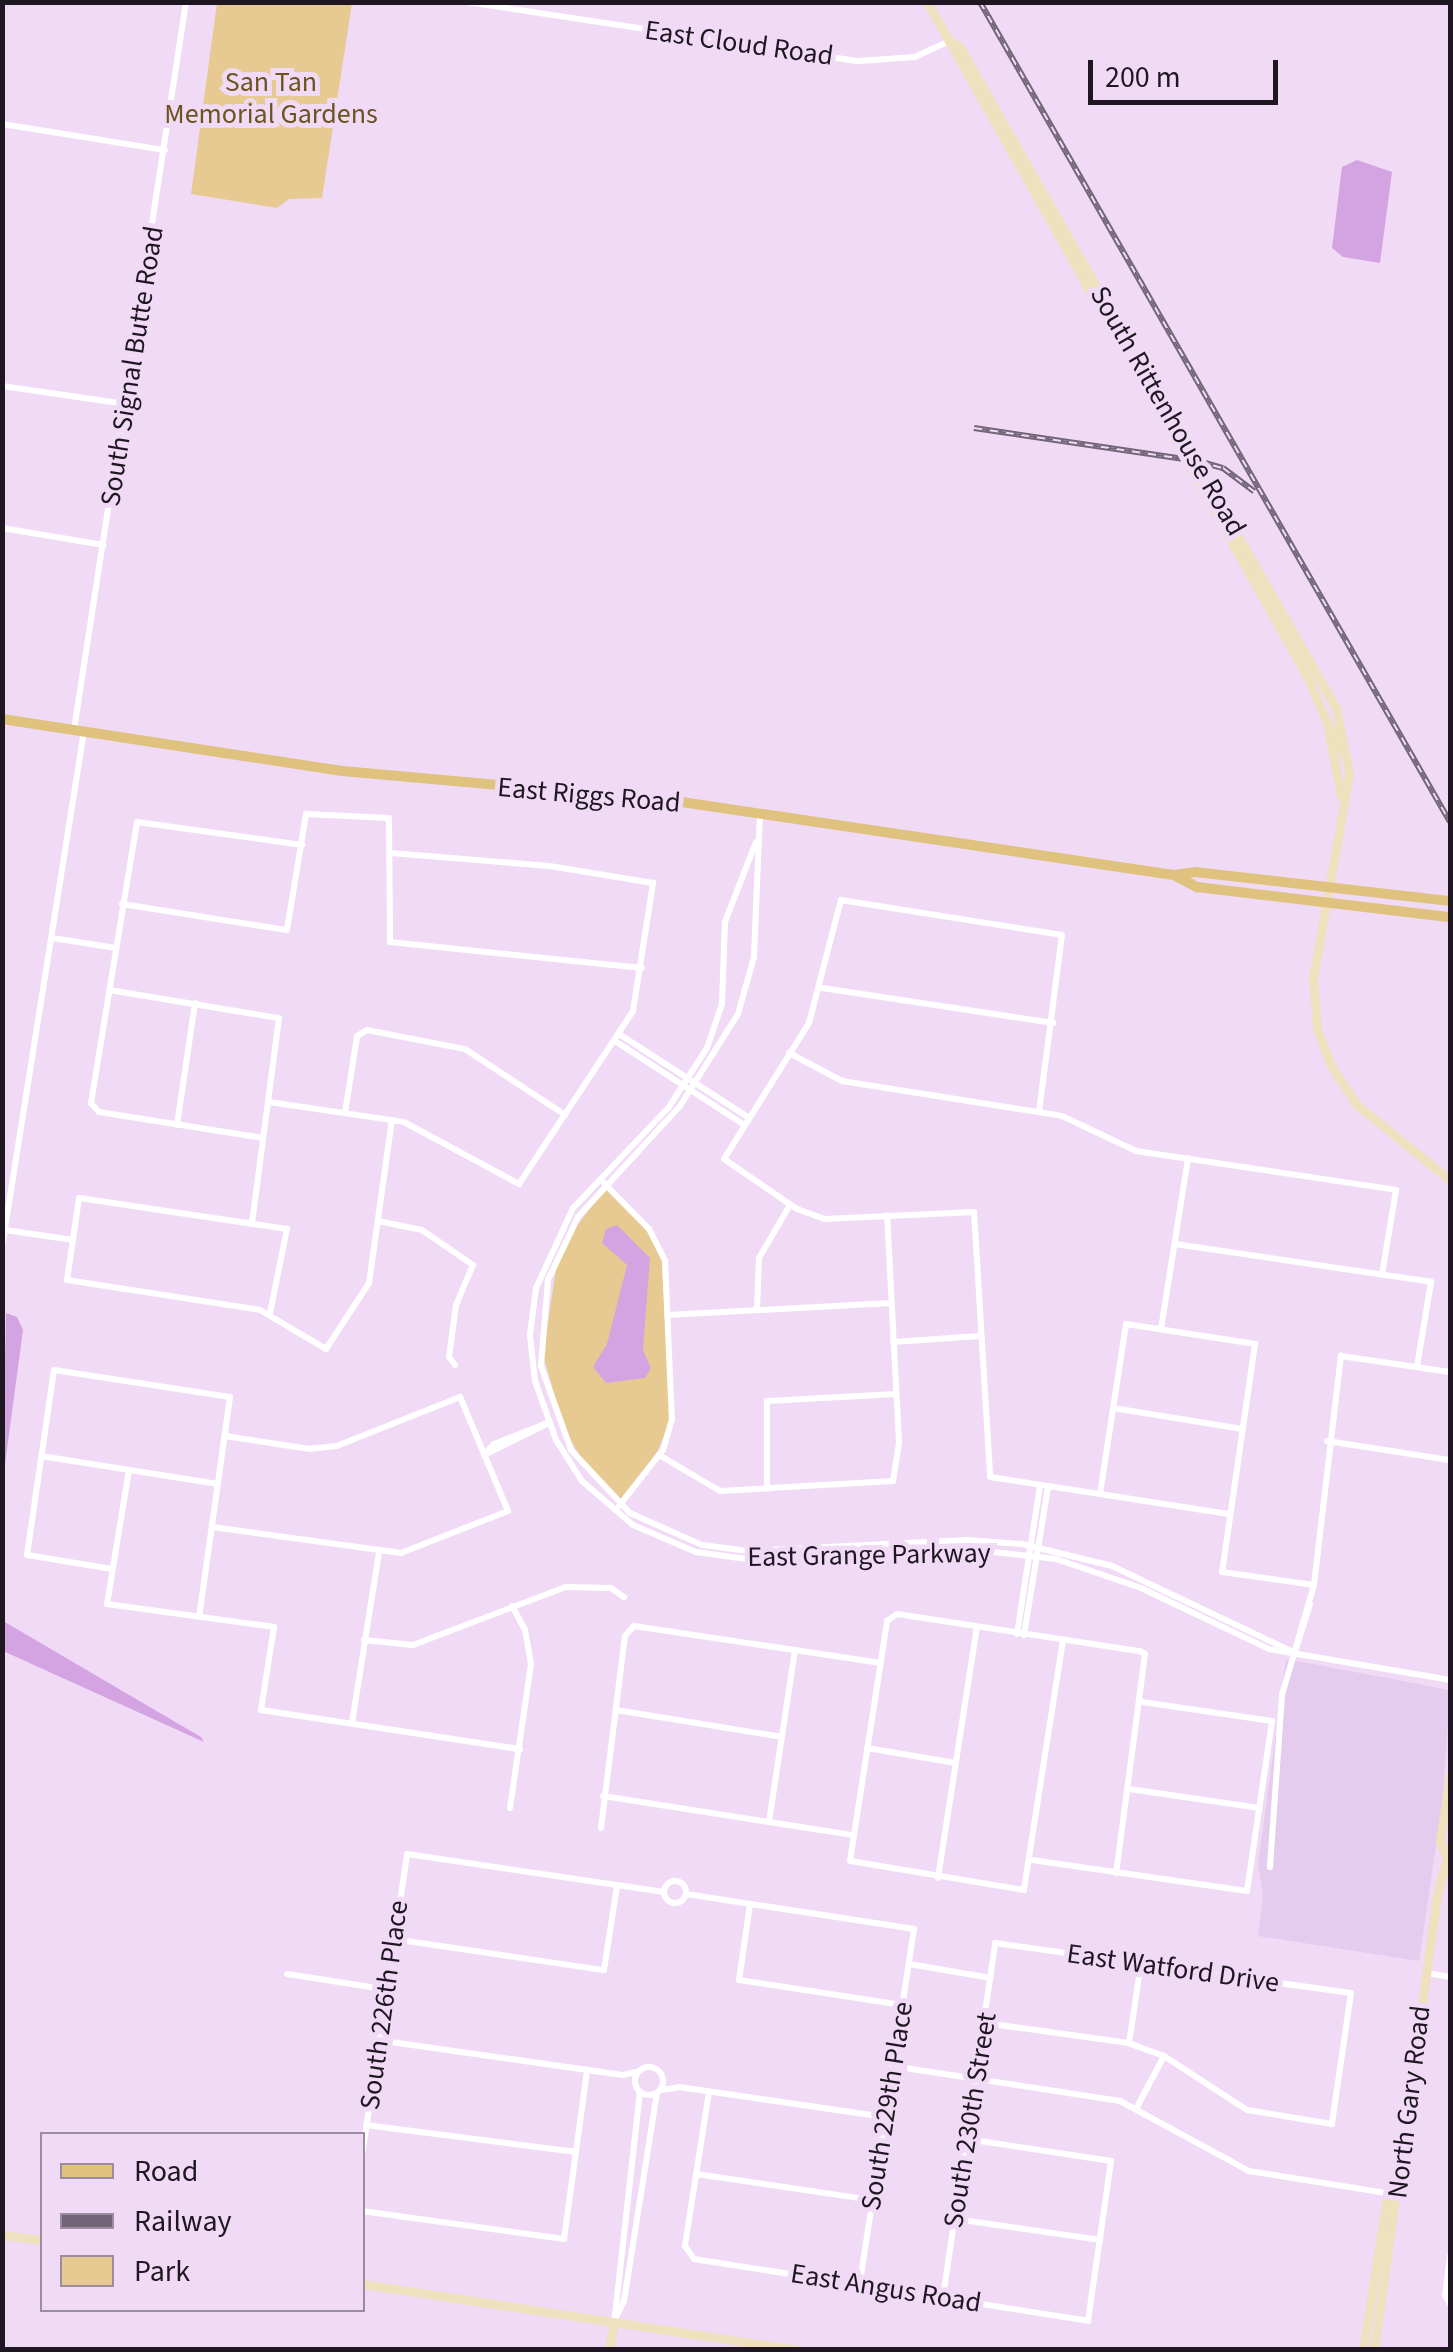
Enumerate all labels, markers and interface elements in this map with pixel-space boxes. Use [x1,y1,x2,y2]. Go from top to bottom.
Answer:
street label: East Cloud Road [643,13,835,73]
scale bar [1093,40,1283,102]
text: 200 m [1105,56,1181,99]
park label: San Tan Memorial Gardens [164,65,378,131]
street label: South Signal Butte Road [93,224,171,508]
street label: South Rittenhouse Road [1083,280,1253,542]
street label: East Riggs Road [496,770,682,820]
street label: East Grange Parkway [747,1536,991,1574]
street label: South 226th Place [353,1898,415,2112]
street label: East Watford Drive [1065,1936,1281,2000]
street label: South 229th Place [854,1999,920,2213]
street label: North Gary Road [1381,2004,1437,2200]
street label: South 230th Street [936,2010,1004,2230]
legend [40,2132,365,2312]
text: Road [134,2150,198,2193]
text: Railway [134,2200,232,2243]
text: Park [134,2250,190,2293]
street label: East Angus Road [788,2256,984,2320]

